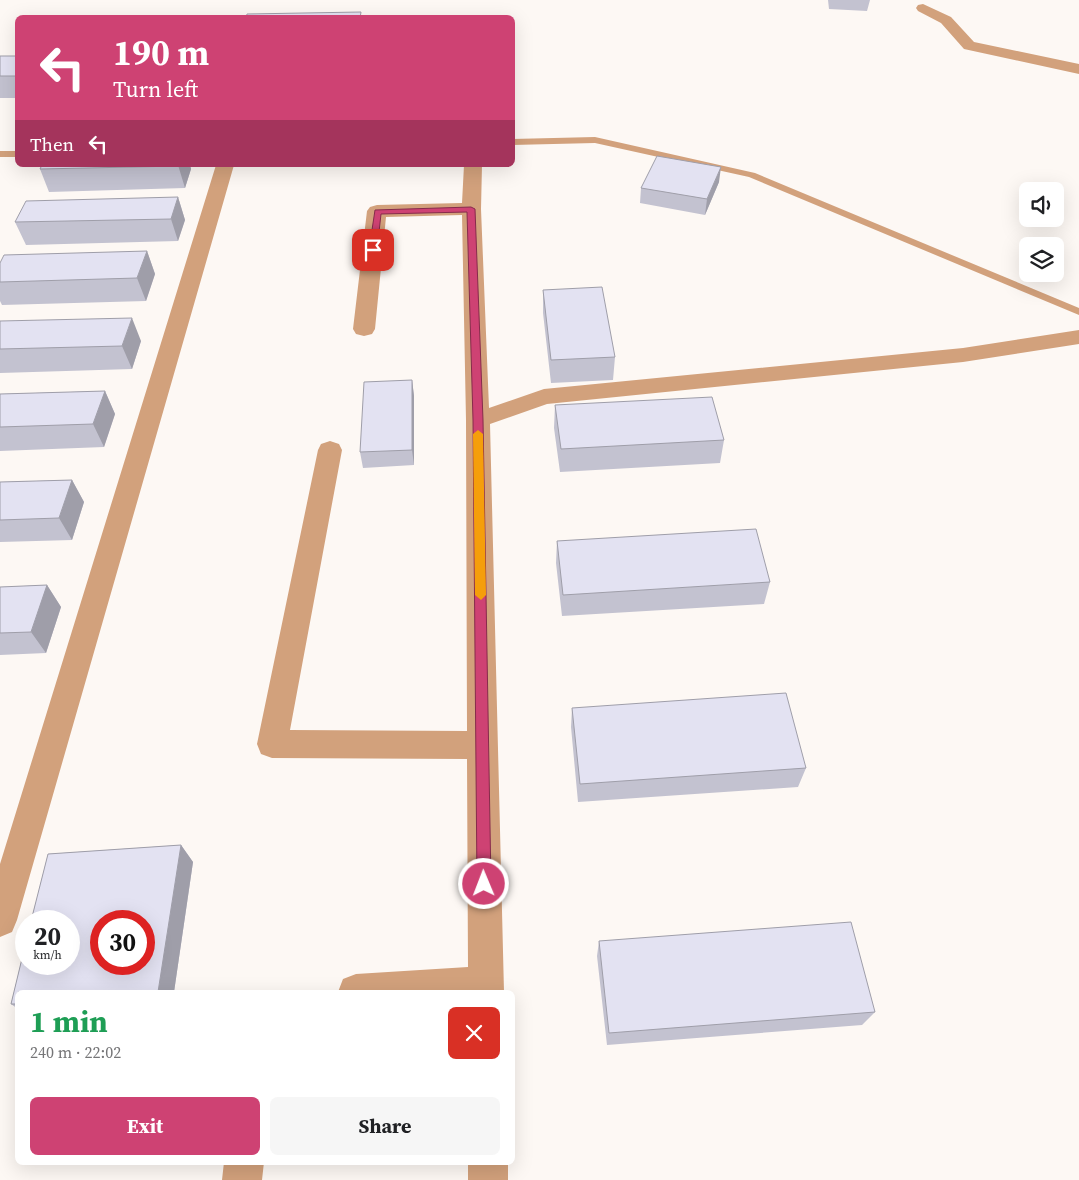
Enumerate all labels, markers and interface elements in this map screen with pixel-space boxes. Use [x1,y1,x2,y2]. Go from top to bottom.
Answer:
text: 190 m [113,29,209,77]
icon: left [30,35,95,100]
text: Turn left [113,74,198,104]
icon: left [84,130,112,158]
text: Then [30,131,74,157]
map controls [1019,182,1064,282]
button: sound [1019,182,1064,227]
pin [352,229,394,271]
icon: arrive [359,236,387,264]
button: layers [1019,237,1064,282]
position arrow [457,857,509,909]
speed limit sign: 30 [90,910,155,975]
text: 20 [34,919,61,953]
text: km/h [33,947,62,963]
text: 1 min [30,1001,108,1042]
button: close [448,1007,500,1059]
text: 240 m · 22:02 [30,1041,121,1063]
button: Exit [30,1097,260,1155]
button: Share [270,1097,500,1155]

